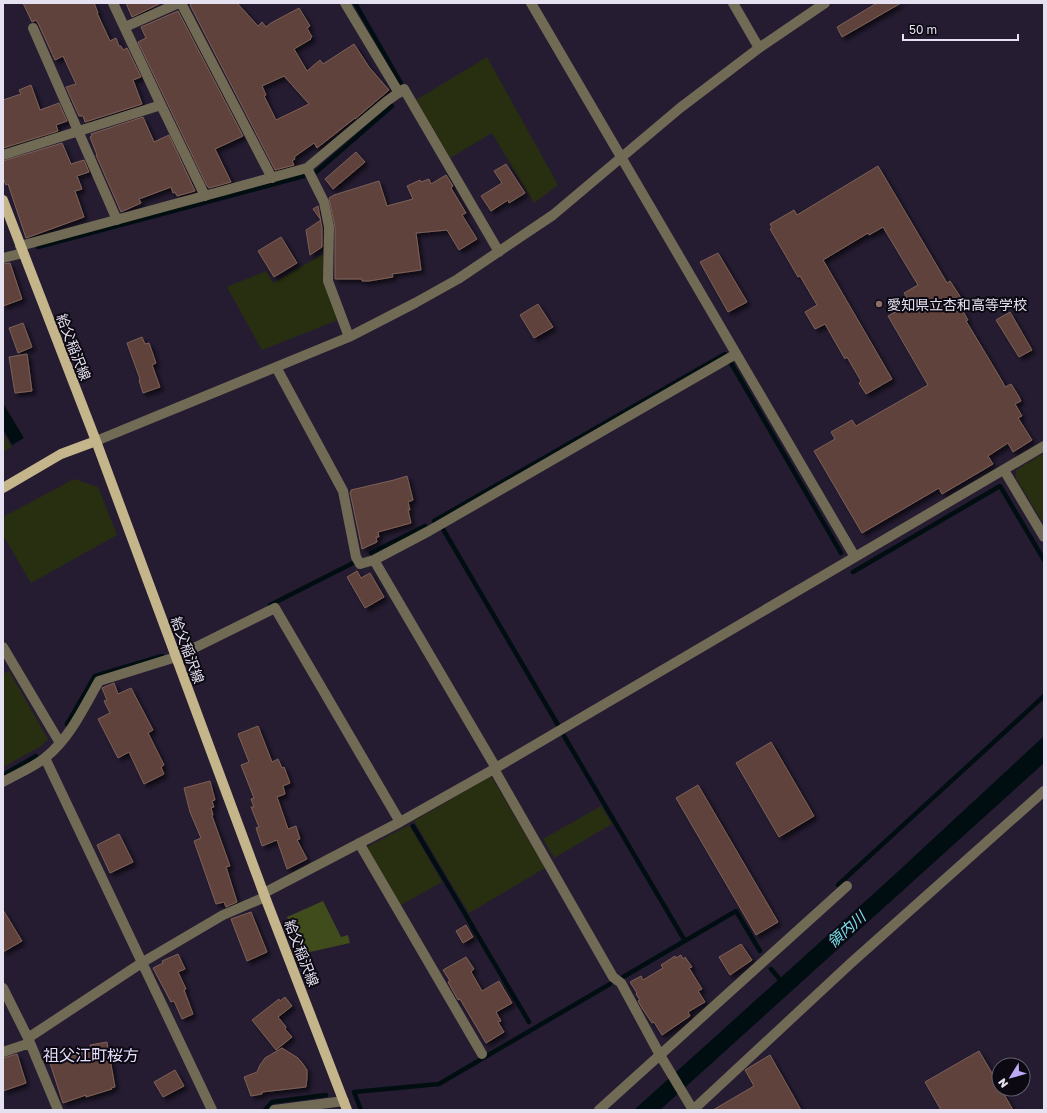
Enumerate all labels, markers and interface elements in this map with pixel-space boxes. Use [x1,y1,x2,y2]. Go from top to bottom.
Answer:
scale bar [903,16,1018,42]
text: 50 m [909,22,937,37]
place label: 愛知県立杏和高等学校 [887,296,1027,313]
marker: 愛知県立杏和高等学校 [874,299,884,309]
street label: 給父稲沢線 [54,311,94,383]
street label: 給父稲沢線 [168,614,208,686]
water label: 領内川 [823,906,870,951]
street label: 給父稲沢線 [282,917,322,989]
district label: 祖父江町桜方 [43,1045,139,1065]
north arrow [991,1057,1031,1097]
text: N [995,1076,1010,1091]

